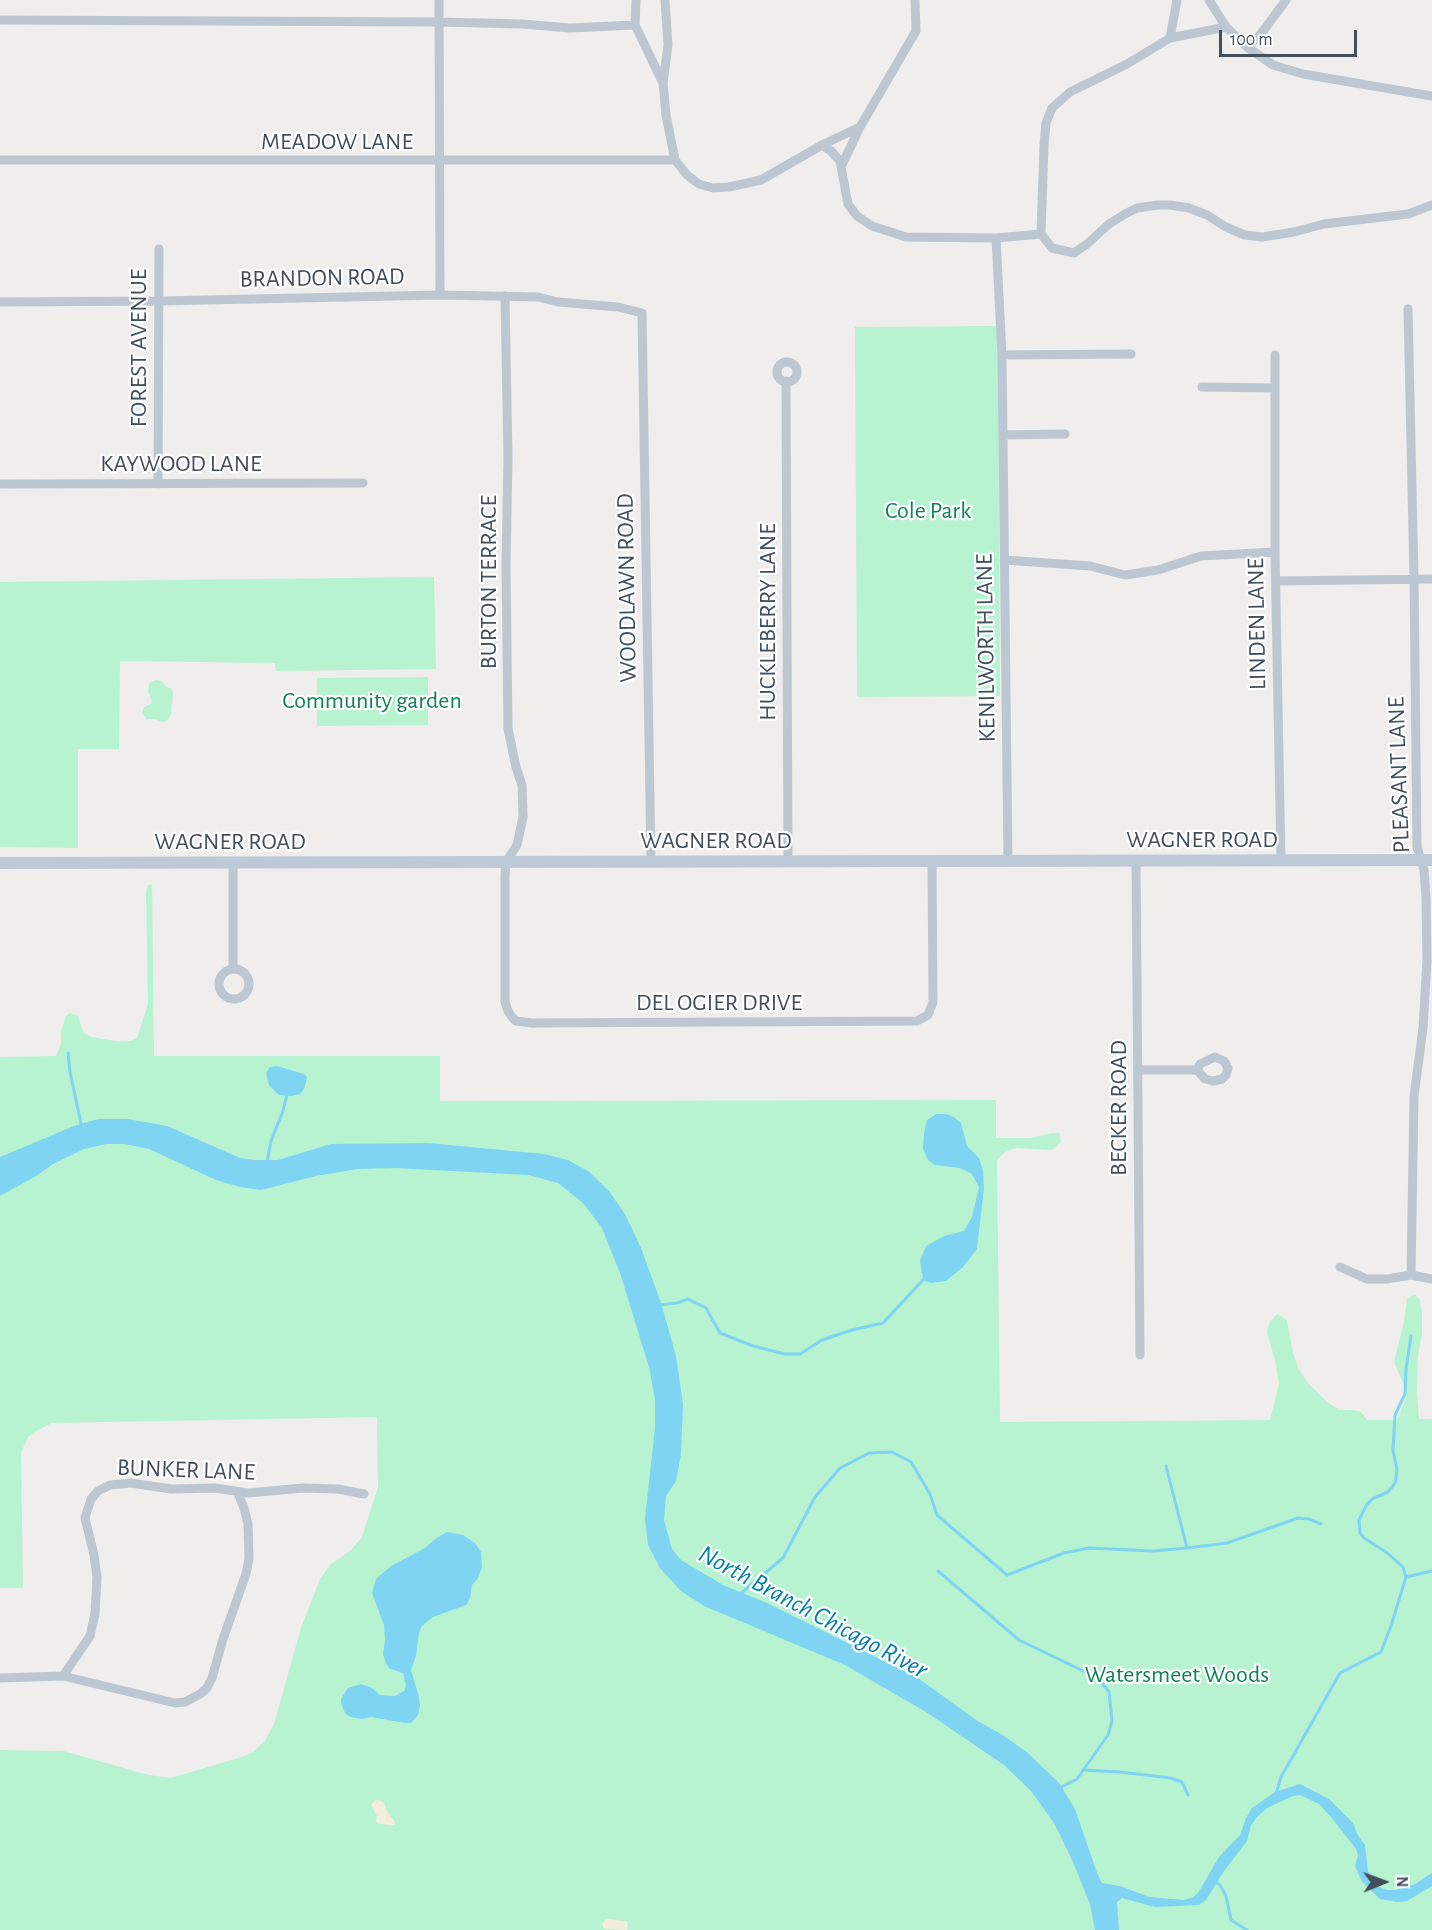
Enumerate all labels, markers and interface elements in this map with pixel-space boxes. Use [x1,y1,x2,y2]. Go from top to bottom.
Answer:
scale bar [1222,18,1360,56]
text: 100 m [1230,31,1273,49]
street label: MEADOW LANE [261,128,413,156]
street label: BRANDON ROAD [239,262,405,294]
street label: FOREST AVENUE [125,269,153,427]
street label: KAYWOOD LANE [100,450,262,478]
street label: WOODLAWN ROAD [611,493,643,683]
street label: BURTON TERRACE [475,495,503,669]
park label: Cole Park [885,497,971,525]
street label: HUCKLEBERRY LANE [754,523,782,721]
street label: KENILWORTH LANE [970,553,1002,743]
street label: LINDEN LANE [1241,558,1273,690]
park label: Community garden [282,687,462,715]
street label: PLEASANT LANE [1382,696,1416,854]
street label: WAGNER ROAD [1126,826,1278,854]
street label: WAGNER ROAD [640,827,792,855]
street label: WAGNER ROAD [154,828,306,856]
street label: DEL OGIER DRIVE [636,989,802,1017]
street label: BECKER ROAD [1105,1040,1133,1176]
street label: BUNKER LANE [116,1453,256,1487]
water label: North Branch Chicago River [693,1538,933,1686]
park label: Watersmeet Woods [1085,1661,1269,1689]
north arrow [1354,1852,1414,1912]
text: N [1394,1876,1410,1887]

